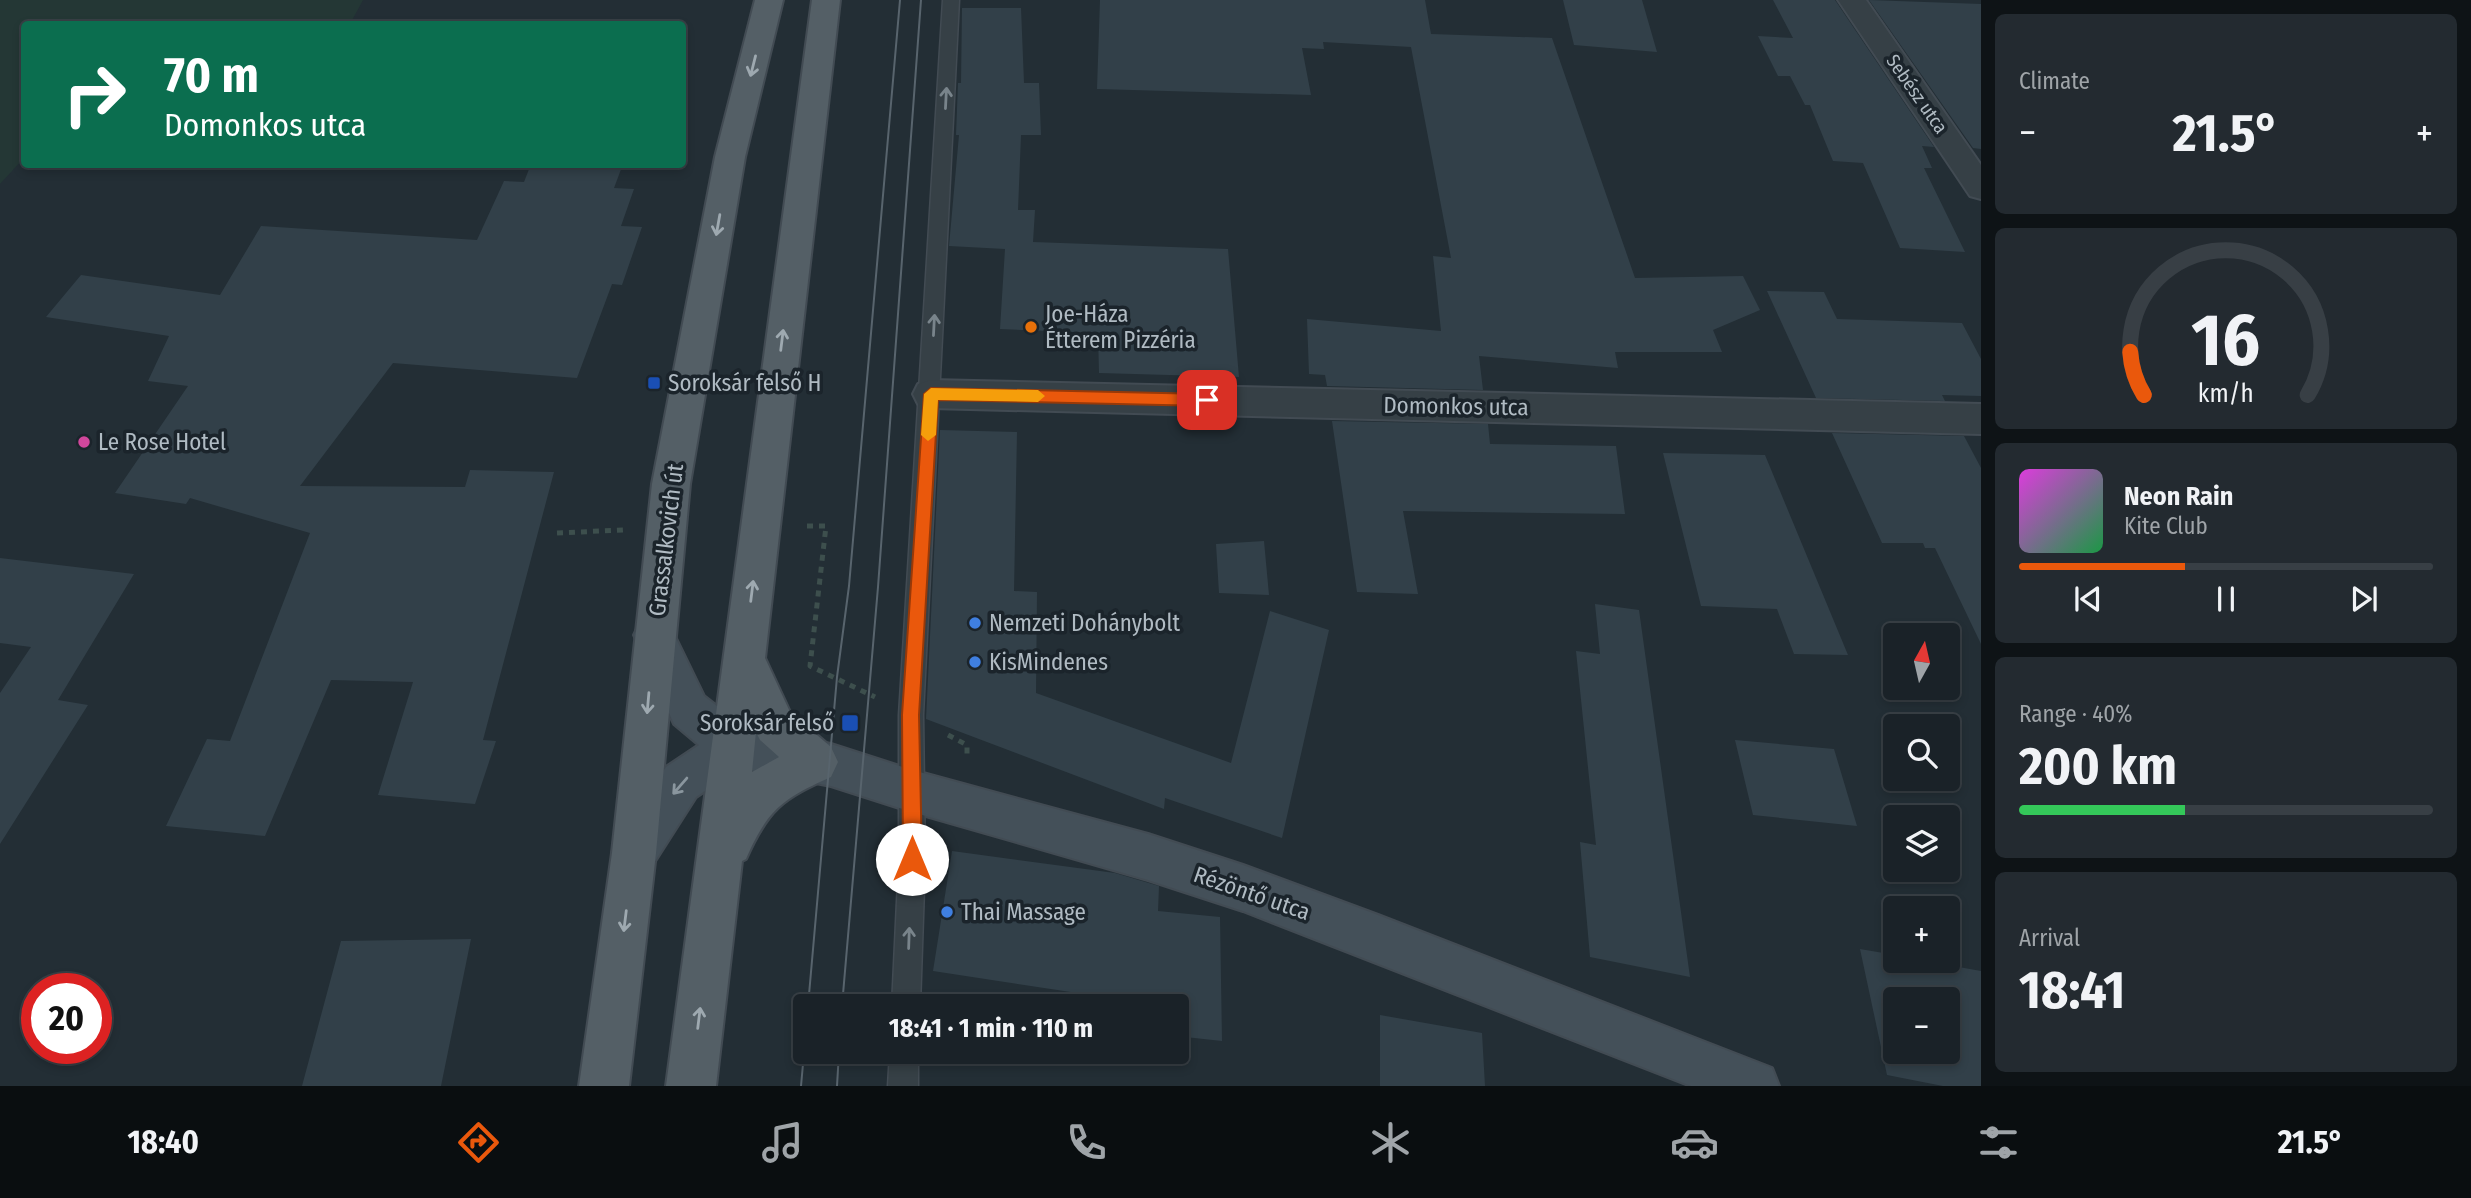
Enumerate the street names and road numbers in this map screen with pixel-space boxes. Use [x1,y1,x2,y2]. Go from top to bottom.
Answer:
street label: Sebész utca [1881,50,1953,138]
street label: Domonkos utca [1383,391,1529,421]
street label: Grassalkovich út [643,462,689,618]
street label: Rézöntő utca [1190,860,1314,926]

